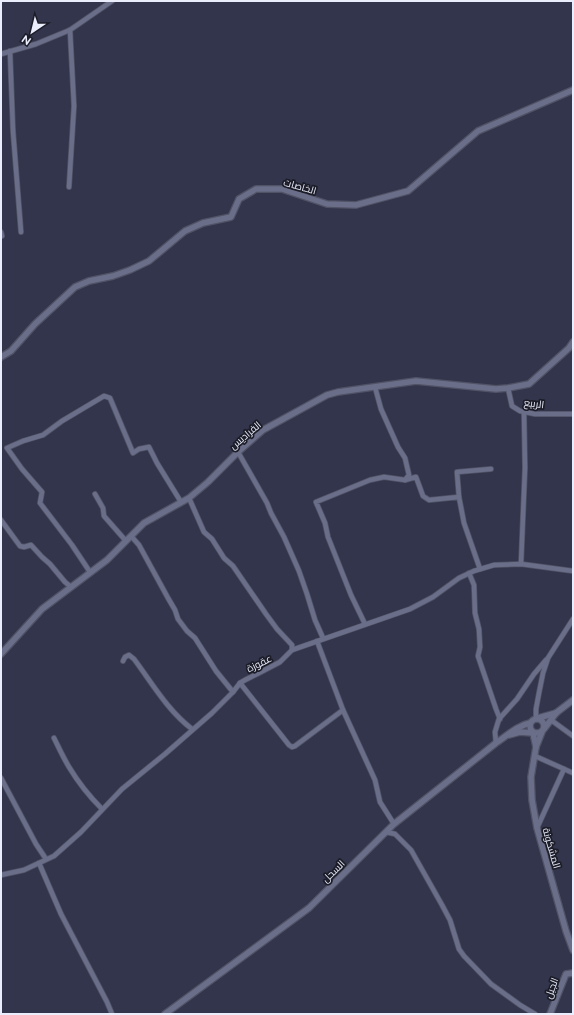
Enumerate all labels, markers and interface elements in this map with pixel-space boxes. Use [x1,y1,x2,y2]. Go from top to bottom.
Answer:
north arrow [12,12,52,52]
text: N [19,32,34,48]
street label: الخاصات [282,177,317,196]
street label: الربيع [523,397,545,411]
street label: الفراديس [227,419,264,452]
street label: عقوزة [245,653,274,674]
street label: المشكونة [540,827,563,870]
street label: السحل [320,858,348,885]
street label: الجبل [542,976,561,1001]

